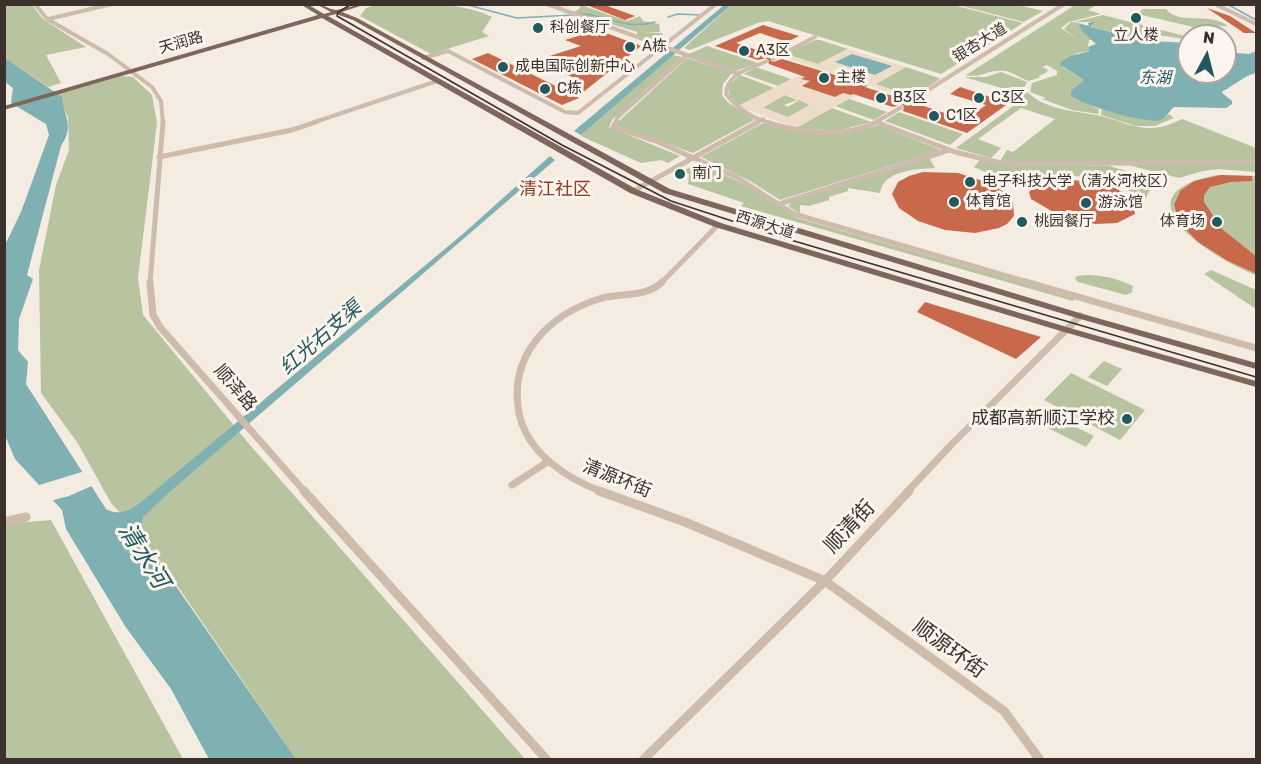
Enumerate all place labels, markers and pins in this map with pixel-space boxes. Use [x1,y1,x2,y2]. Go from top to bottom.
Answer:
marker: 立人楼 [1129,11,1143,25]
place label: 科创餐厅 [550,19,610,37]
marker: 科创餐厅 [531,21,545,35]
place label: 立人楼 [1114,27,1158,45]
place label: A栋 [642,38,667,56]
marker: A栋 [623,40,637,54]
place label: A3区 [756,42,790,60]
marker: A3区 [737,44,751,58]
place label: 成电国际创新中心 [515,58,635,76]
marker: 成电国际创新中心 [496,60,510,74]
place label: 主楼 [836,69,866,87]
marker: 主楼 [817,71,831,85]
place label: C栋 [557,80,582,98]
marker: C栋 [538,82,552,96]
place label: B3区 [893,89,927,107]
place label: C3区 [991,89,1025,107]
marker: B3区 [874,91,888,105]
marker: C3区 [972,91,986,105]
place label: C1区 [946,107,977,125]
marker: C1区 [927,109,941,123]
place label: 南门 [692,165,722,183]
marker: 南门 [673,167,687,181]
place label: 电子科技大学（清水河校区） [982,173,1177,191]
marker: 电子科技大学（清水河校区） [963,175,977,189]
place label: 体育馆 [966,193,1011,211]
place label: 游泳馆 [1098,194,1143,212]
marker: 体育馆 [947,195,961,209]
marker: 游泳馆 [1079,196,1093,210]
place label: 桃园餐厅 [1034,213,1094,231]
place label: 体育场 [1160,213,1205,231]
marker: 桃园餐厅 [1015,215,1029,229]
marker: 体育场 [1210,215,1224,229]
place label: 成都高新顺江学校 [971,408,1115,430]
marker: 成都高新顺江学校 [1120,412,1134,426]

